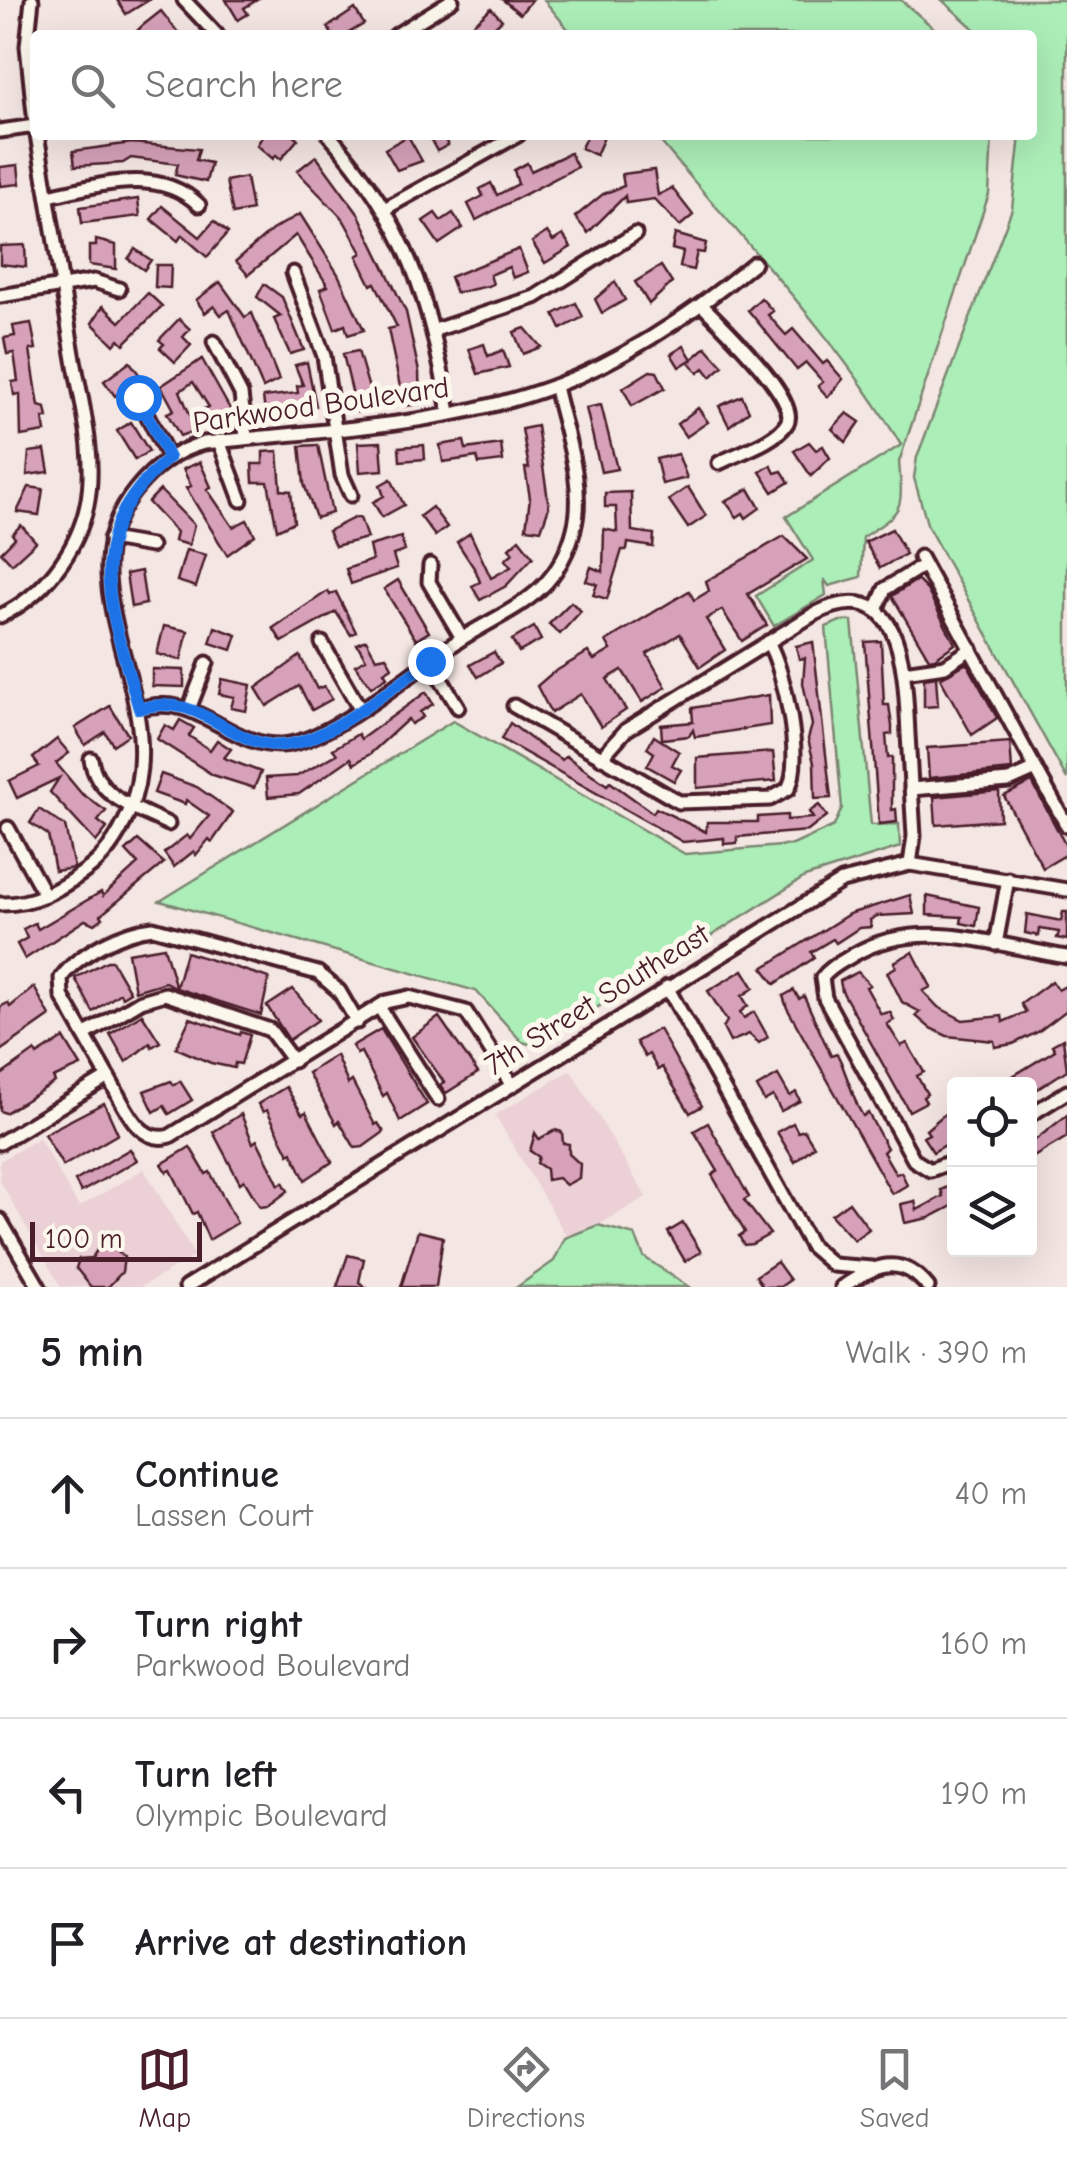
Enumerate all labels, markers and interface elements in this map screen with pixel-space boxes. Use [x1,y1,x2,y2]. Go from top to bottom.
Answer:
search box [30,30,1037,140]
icon: search [65,58,120,113]
text: Search here [145,63,343,107]
street label: Parkwood Boulevard [191,370,451,440]
route start [116,375,162,421]
route end [408,639,454,685]
street label: 7th Street Southeast [478,916,717,1083]
map controls [947,1077,1037,1257]
button: locate [947,1077,1037,1167]
button: layers [947,1167,1037,1257]
scale bar [30,1217,202,1262]
text: 100 m [45,1223,123,1255]
text: 5 min [40,1328,144,1377]
text: Walk · 390 m [846,1334,1027,1371]
text: Continue [135,1453,279,1497]
icon: ahead [40,1466,95,1521]
text: 40 m [955,1475,1027,1512]
text: Lassen Court [135,1497,313,1534]
text: Turn right [135,1603,302,1647]
icon: right [40,1616,95,1671]
text: 160 m [940,1625,1027,1662]
text: Parkwood Boulevard [135,1647,410,1684]
text: Turn left [135,1753,276,1797]
icon: left [40,1766,95,1821]
text: 190 m [941,1775,1027,1812]
text: Olympic Boulevard [135,1797,388,1834]
icon: arrive [40,1916,95,1971]
text: Arrive at destination [135,1921,467,1965]
tab: Map [137,2042,192,2134]
tab: Directions [467,2042,585,2134]
tab: Saved [860,2042,930,2134]

